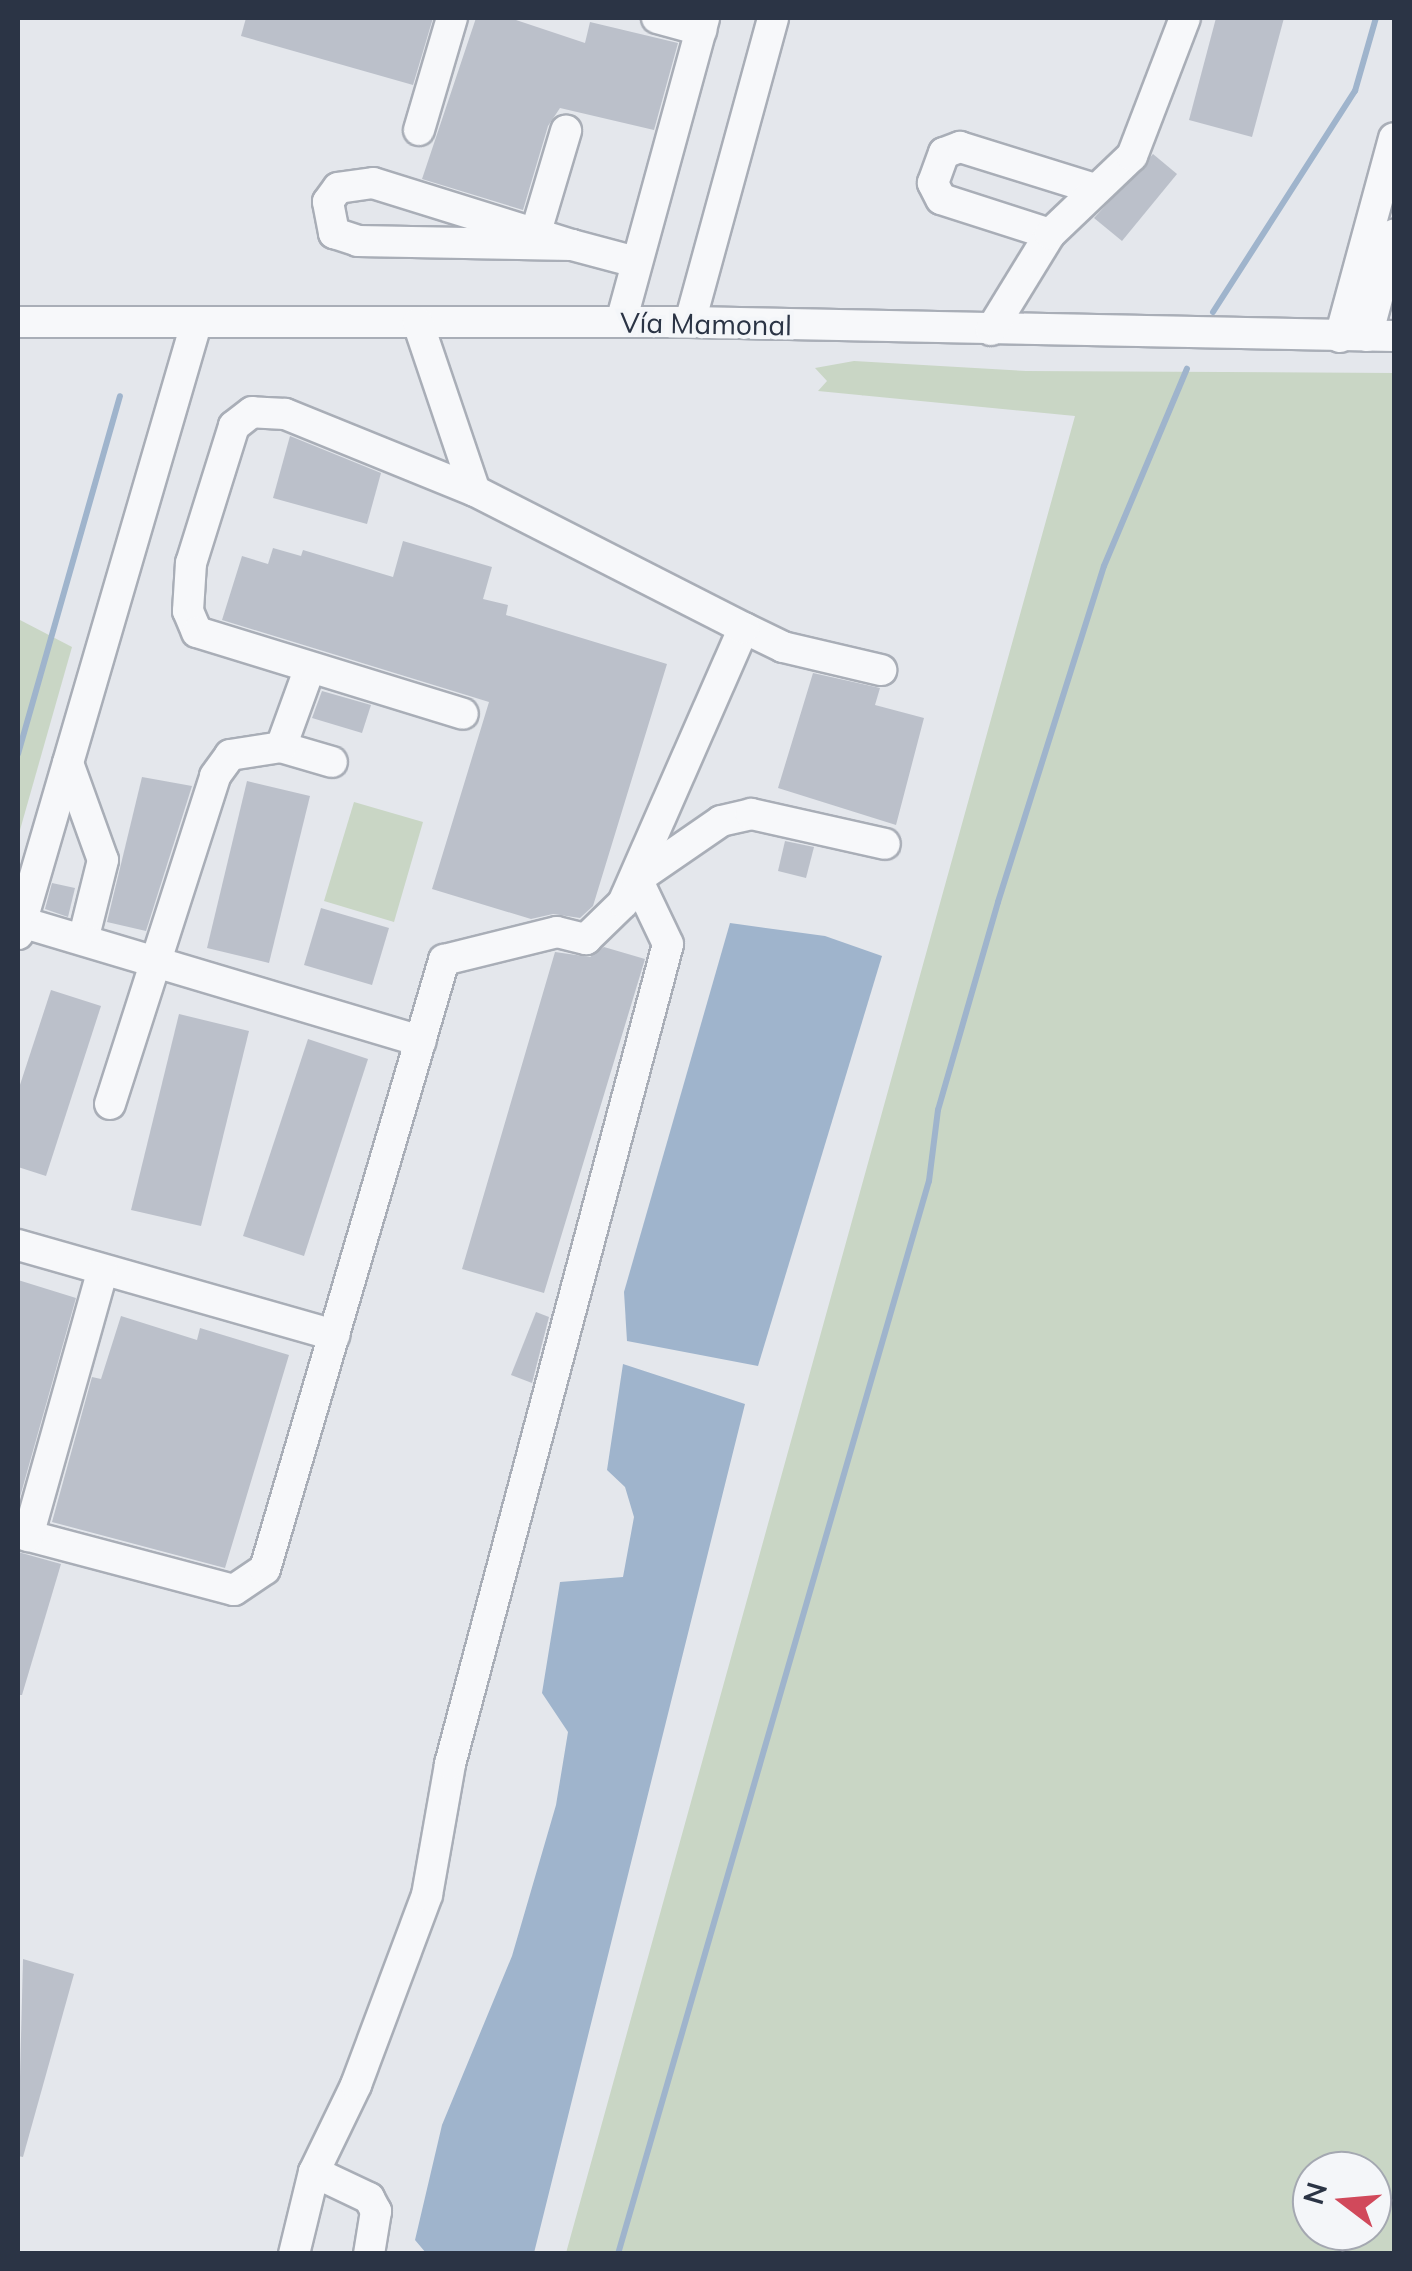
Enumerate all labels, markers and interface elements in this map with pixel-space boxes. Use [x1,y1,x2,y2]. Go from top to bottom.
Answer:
street label: Vía Mamonal [620,306,792,342]
north arrow [1292,2151,1392,2251]
text: N [1295,2178,1334,2208]

